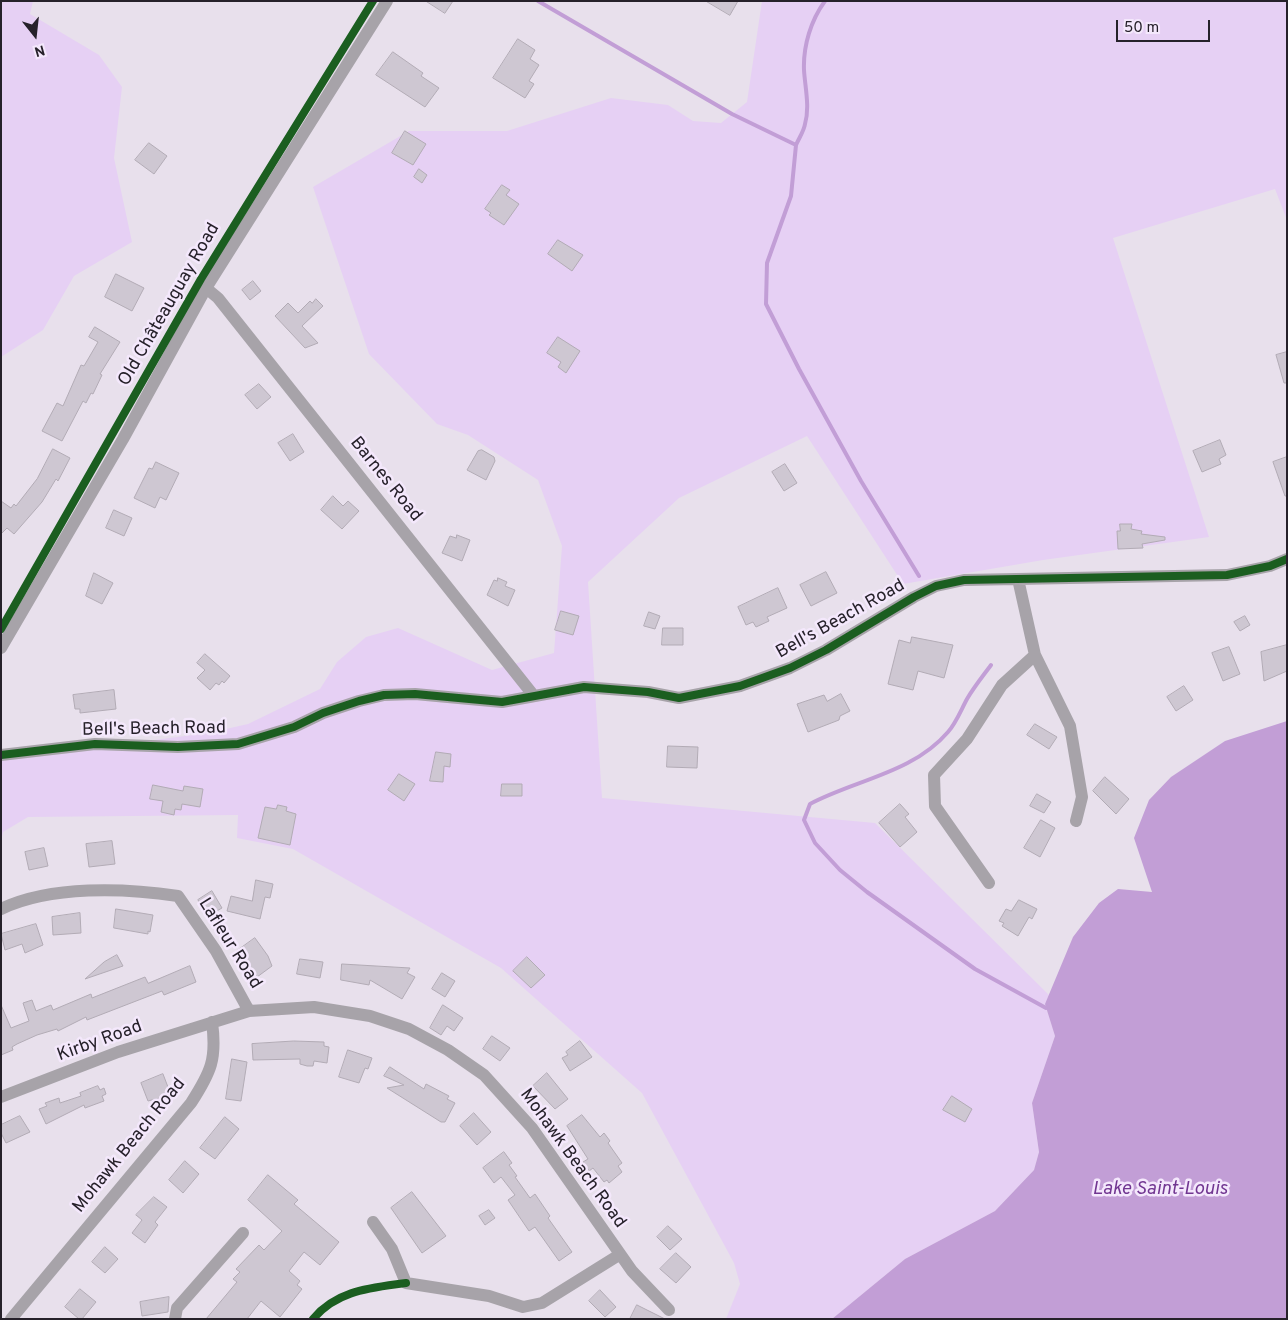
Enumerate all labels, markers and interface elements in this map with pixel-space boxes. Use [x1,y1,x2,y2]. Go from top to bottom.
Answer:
north arrow [10,10,60,60]
scale bar [1118,10,1212,42]
text: 50 m [1124,19,1159,38]
text: N [32,40,46,59]
street label: Old Châteauguay Road [115,220,225,390]
street label: Barnes Road [344,433,426,527]
street label: Bell's Beach Road [773,576,909,664]
street label: Bell's Beach Road [82,718,226,742]
street label: Lafleur Road [193,895,265,993]
street label: Kirby Road [55,1017,145,1067]
street label: Mohawk Beach Road [69,1074,191,1218]
street label: Mohawk Beach Road [514,1085,630,1233]
water label: Lake Saint-Louis [1092,1179,1228,1201]

